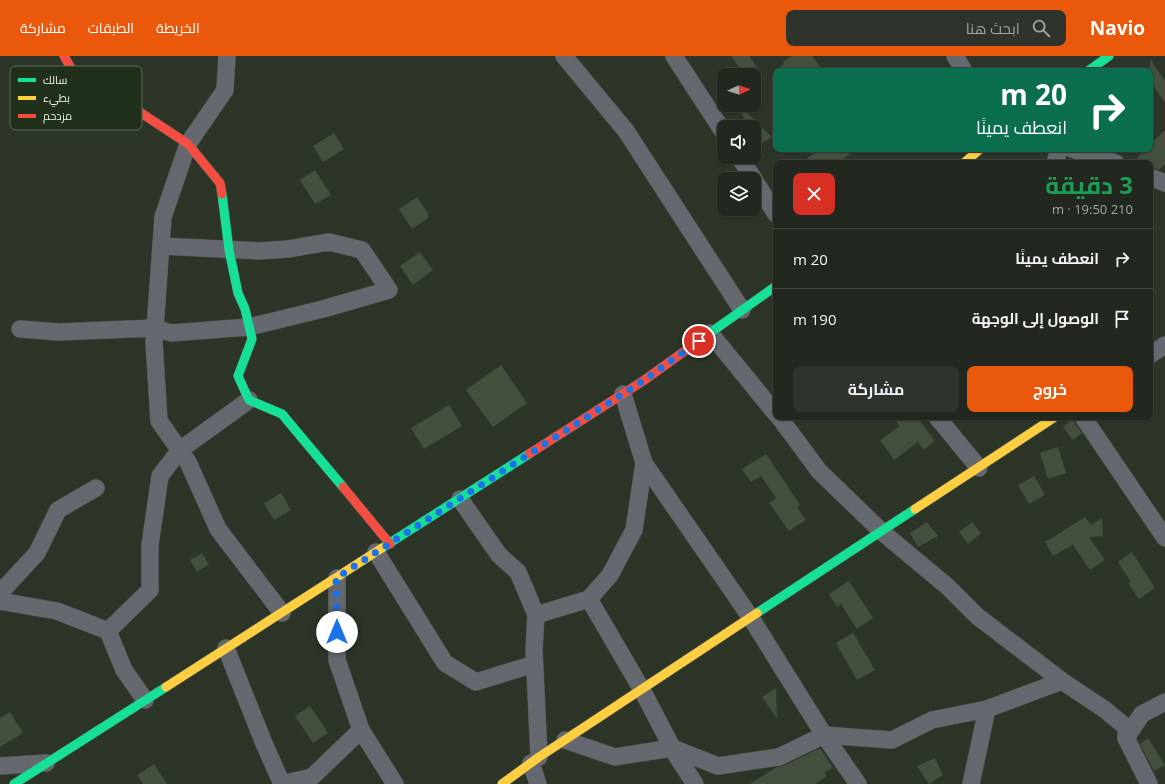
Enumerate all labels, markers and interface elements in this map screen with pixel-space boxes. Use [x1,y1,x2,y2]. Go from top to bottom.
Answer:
search box [786,10,1066,46]
text: Navio [1090,15,1145,41]
icon: search [1030,17,1052,39]
text: مشاركة [20,18,66,37]
text: الطبقات [88,18,134,37]
text: الخريطة [156,18,200,37]
text: ابحث هنا [966,18,1020,38]
legend [10,66,142,130]
north arrow [717,68,761,112]
map controls [717,68,761,216]
text: سالك [43,72,67,87]
text: 20 m [1000,75,1067,113]
icon: right [1081,84,1133,136]
text: بطيء [43,90,70,107]
text: مزدحم [43,108,72,124]
text: انعطف يمينًا [976,115,1067,139]
button: sound [717,120,761,164]
text: 3 دقيقة [1045,168,1133,201]
button: layers [717,172,761,216]
button: close [793,173,835,215]
text: 210 m · 19:50 [1052,200,1133,218]
text: انعطف يمينًا [1015,248,1099,268]
icon: right [1111,248,1133,270]
text: 20 m [793,249,828,269]
text: الوصول إلى الوجهة [972,308,1099,328]
icon: arrive [1111,308,1133,330]
text: 190 m [793,309,837,329]
pin [682,324,716,358]
icon: arrive [688,330,710,352]
button: مشاركة [793,366,959,412]
button: خروج [967,366,1133,412]
position arrow [316,611,358,653]

